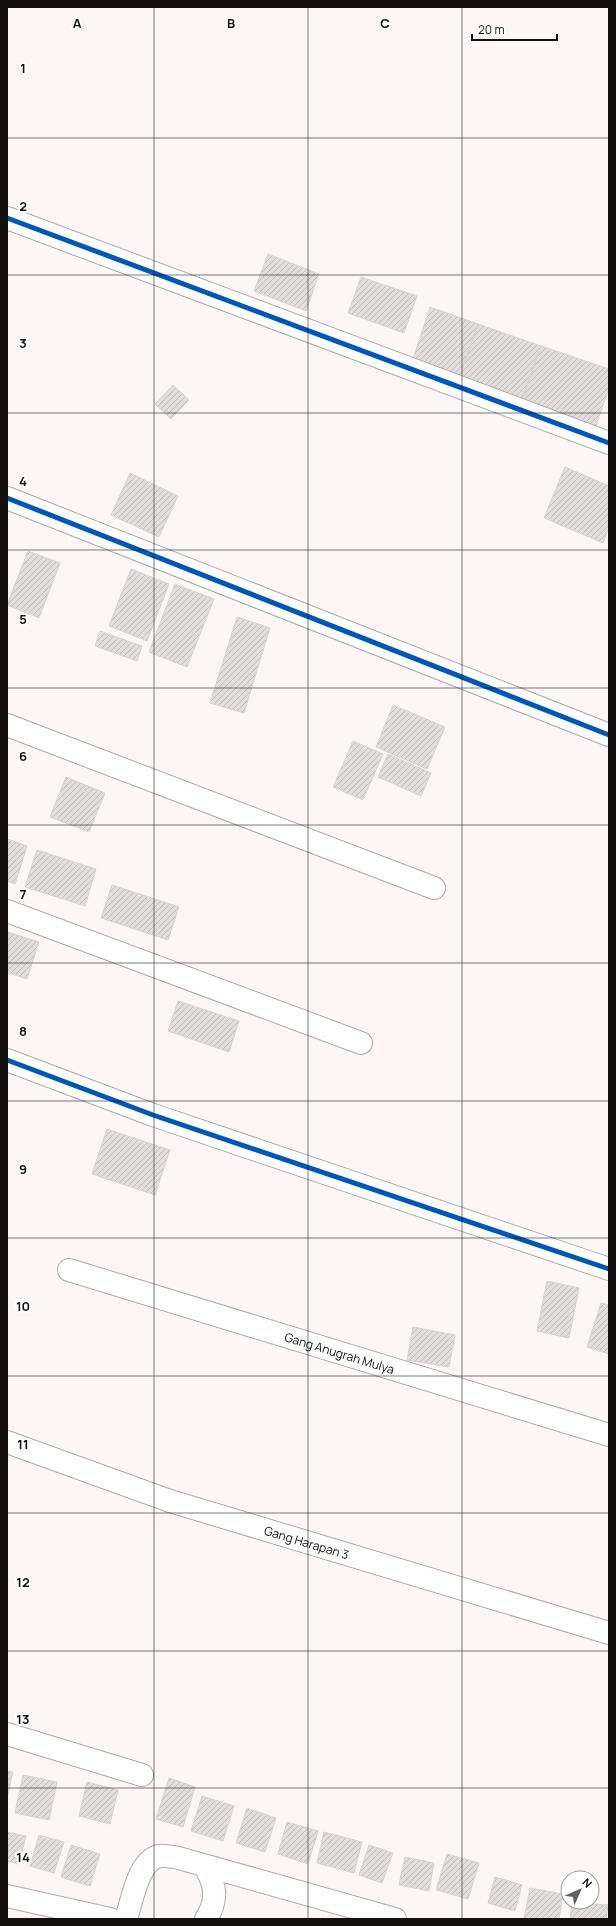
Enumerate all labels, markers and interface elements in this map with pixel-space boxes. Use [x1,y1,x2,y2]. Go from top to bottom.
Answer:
text: A [73,14,82,32]
text: B [227,14,235,32]
text: C [380,14,390,32]
scale bar [472,16,557,42]
text: 20 m [478,21,505,38]
text: 1 [20,59,26,77]
text: 2 [19,197,27,215]
text: 3 [19,334,27,352]
text: 4 [19,472,27,490]
text: 5 [19,610,27,628]
text: 6 [19,747,27,765]
text: 7 [20,885,27,903]
text: 8 [19,1022,27,1040]
text: 9 [19,1160,27,1178]
text: 10 [16,1297,30,1315]
street label: Gang Anugrah Mulya [283,1328,397,1377]
text: 11 [17,1435,29,1453]
street label: Gang Harapan 3 [262,1521,351,1563]
text: 12 [16,1573,30,1591]
text: 13 [16,1710,30,1728]
text: 14 [16,1848,30,1866]
north arrow [560,1870,600,1910]
text: N [579,1874,596,1891]

